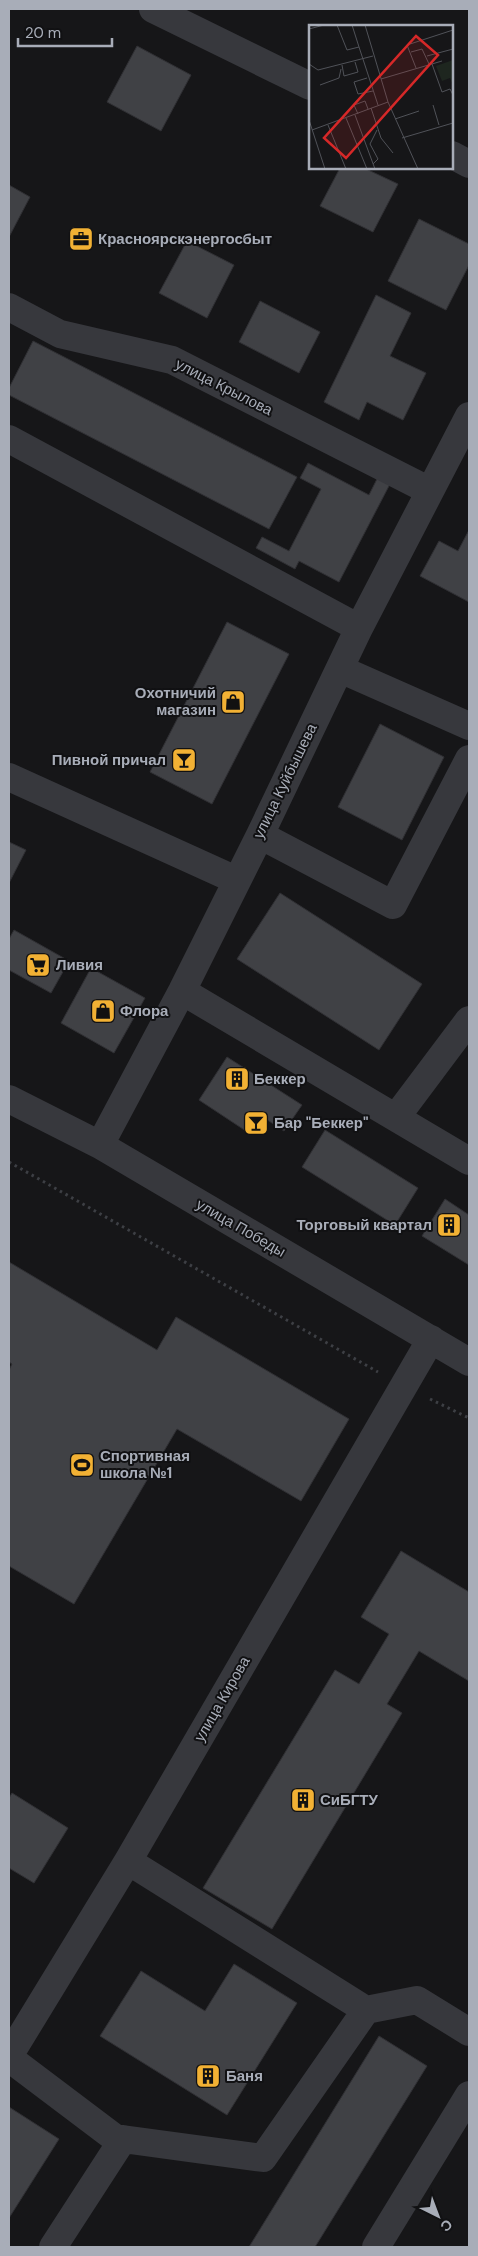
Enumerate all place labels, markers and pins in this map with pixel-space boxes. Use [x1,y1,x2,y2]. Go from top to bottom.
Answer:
office icon: Красноярскэнергосбыт [68,226,94,252]
place label: Красноярскэнергосбыт [98,229,272,249]
place label: Охотничий магазин [135,683,216,720]
shop icon: Охотничий магазин [220,689,246,715]
bar icon: Пивной причал [171,747,197,773]
place label: Пивной причал [52,750,166,770]
supermarket icon: Ливия [25,952,51,978]
place label: Ливия [56,955,103,975]
shop icon: Флора [90,998,116,1024]
place label: Флора [120,1001,169,1021]
building icon: Беккер [224,1066,250,1092]
place label: Беккер [254,1069,306,1089]
bar icon: Бар "Беккер" [243,1110,269,1136]
place label: Бар "Беккер" [274,1113,368,1133]
building icon: Торговый квартал [436,1212,462,1238]
place label: Торговый квартал [296,1215,432,1235]
place label: Спортивная школа №1 [100,1446,190,1483]
sports icon: Спортивная школа №1 [69,1452,95,1478]
building icon: СиБГТУ [290,1787,316,1813]
place label: СиБГТУ [320,1790,379,1810]
building icon: Баня [195,2063,221,2089]
place label: Баня [226,2066,263,2086]

